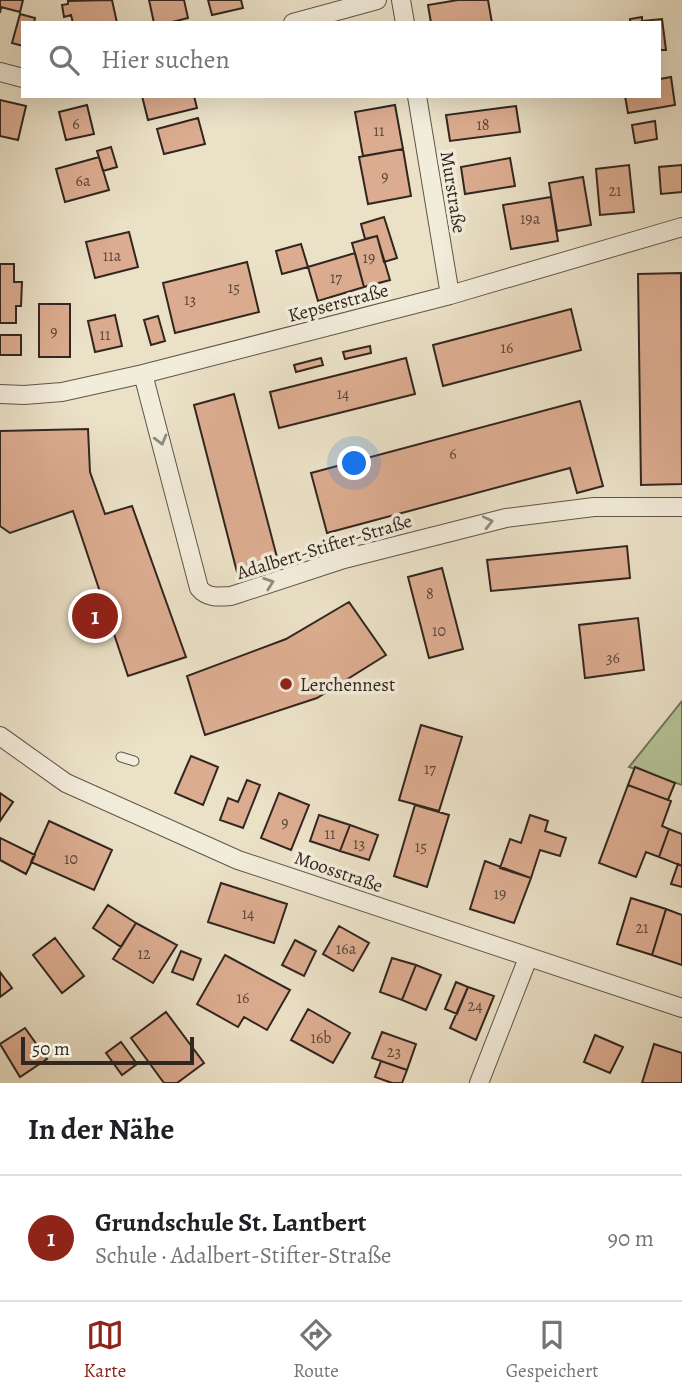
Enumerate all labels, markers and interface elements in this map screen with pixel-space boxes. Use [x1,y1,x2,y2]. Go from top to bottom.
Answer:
search box [21,21,661,98]
icon: search [45,41,83,79]
text: Hier suchen [101,42,230,77]
house number: 6 [72,113,80,135]
house number: 18 [476,114,490,136]
house number: 11 [374,120,385,142]
street label: Murstraße [434,149,472,235]
house number: 9 [381,166,389,188]
house number: 6a [76,170,91,192]
house number: 21 [608,180,622,202]
house number: 19a [520,208,541,230]
house number: 11a [103,245,122,267]
house number: 19 [363,247,375,269]
house number: 17 [330,267,342,289]
house number: 15 [228,277,240,299]
street label: Kepserstraße [285,277,391,329]
house number: 13 [184,289,196,311]
house number: 9 [50,321,58,343]
house number: 11 [100,324,111,346]
house number: 16 [501,337,513,359]
house number: 14 [337,383,349,405]
one-way arrow [153,434,167,446]
house number: 6 [449,443,457,465]
your location [337,446,371,480]
street label: Adalbert-Stifter-Straße [232,508,415,586]
one-way arrow [482,516,494,530]
one-way arrow [262,577,274,591]
house number: 8 [426,583,434,605]
pin: 1 [72,590,118,642]
house number: 10 [432,620,446,642]
house number: 36 [606,647,620,669]
place label: Lerchennest [300,672,395,698]
marker: Lerchennest [278,676,294,692]
house number: 17 [424,758,436,780]
house number: 9 [281,812,289,834]
house number: 11 [325,823,336,845]
house number: 13 [353,833,365,855]
house number: 15 [415,836,427,858]
street label: Moosstraße [291,845,386,899]
house number: 10 [64,848,78,870]
house number: 19 [494,883,506,905]
house number: 14 [242,903,254,925]
house number: 21 [635,917,649,939]
house number: 16a [336,938,357,960]
house number: 12 [137,943,151,965]
house number: 16 [237,987,249,1009]
house number: 24 [468,995,482,1017]
house number: 16b [311,1027,332,1049]
scale bar [21,1034,194,1066]
text: 50 m [32,1036,70,1062]
house number: 23 [387,1041,401,1063]
text: In der Nähe [28,1109,174,1149]
text: Grundschule St. Lantbert [95,1205,366,1240]
text: 1 [47,1223,55,1254]
text: 90 m [608,1223,654,1254]
text: Schule · Adalbert-Stifter-Straße [95,1240,391,1271]
tab: Karte [84,1316,126,1384]
tab: Route [293,1316,339,1384]
tab: Gespeichert [506,1316,598,1384]

